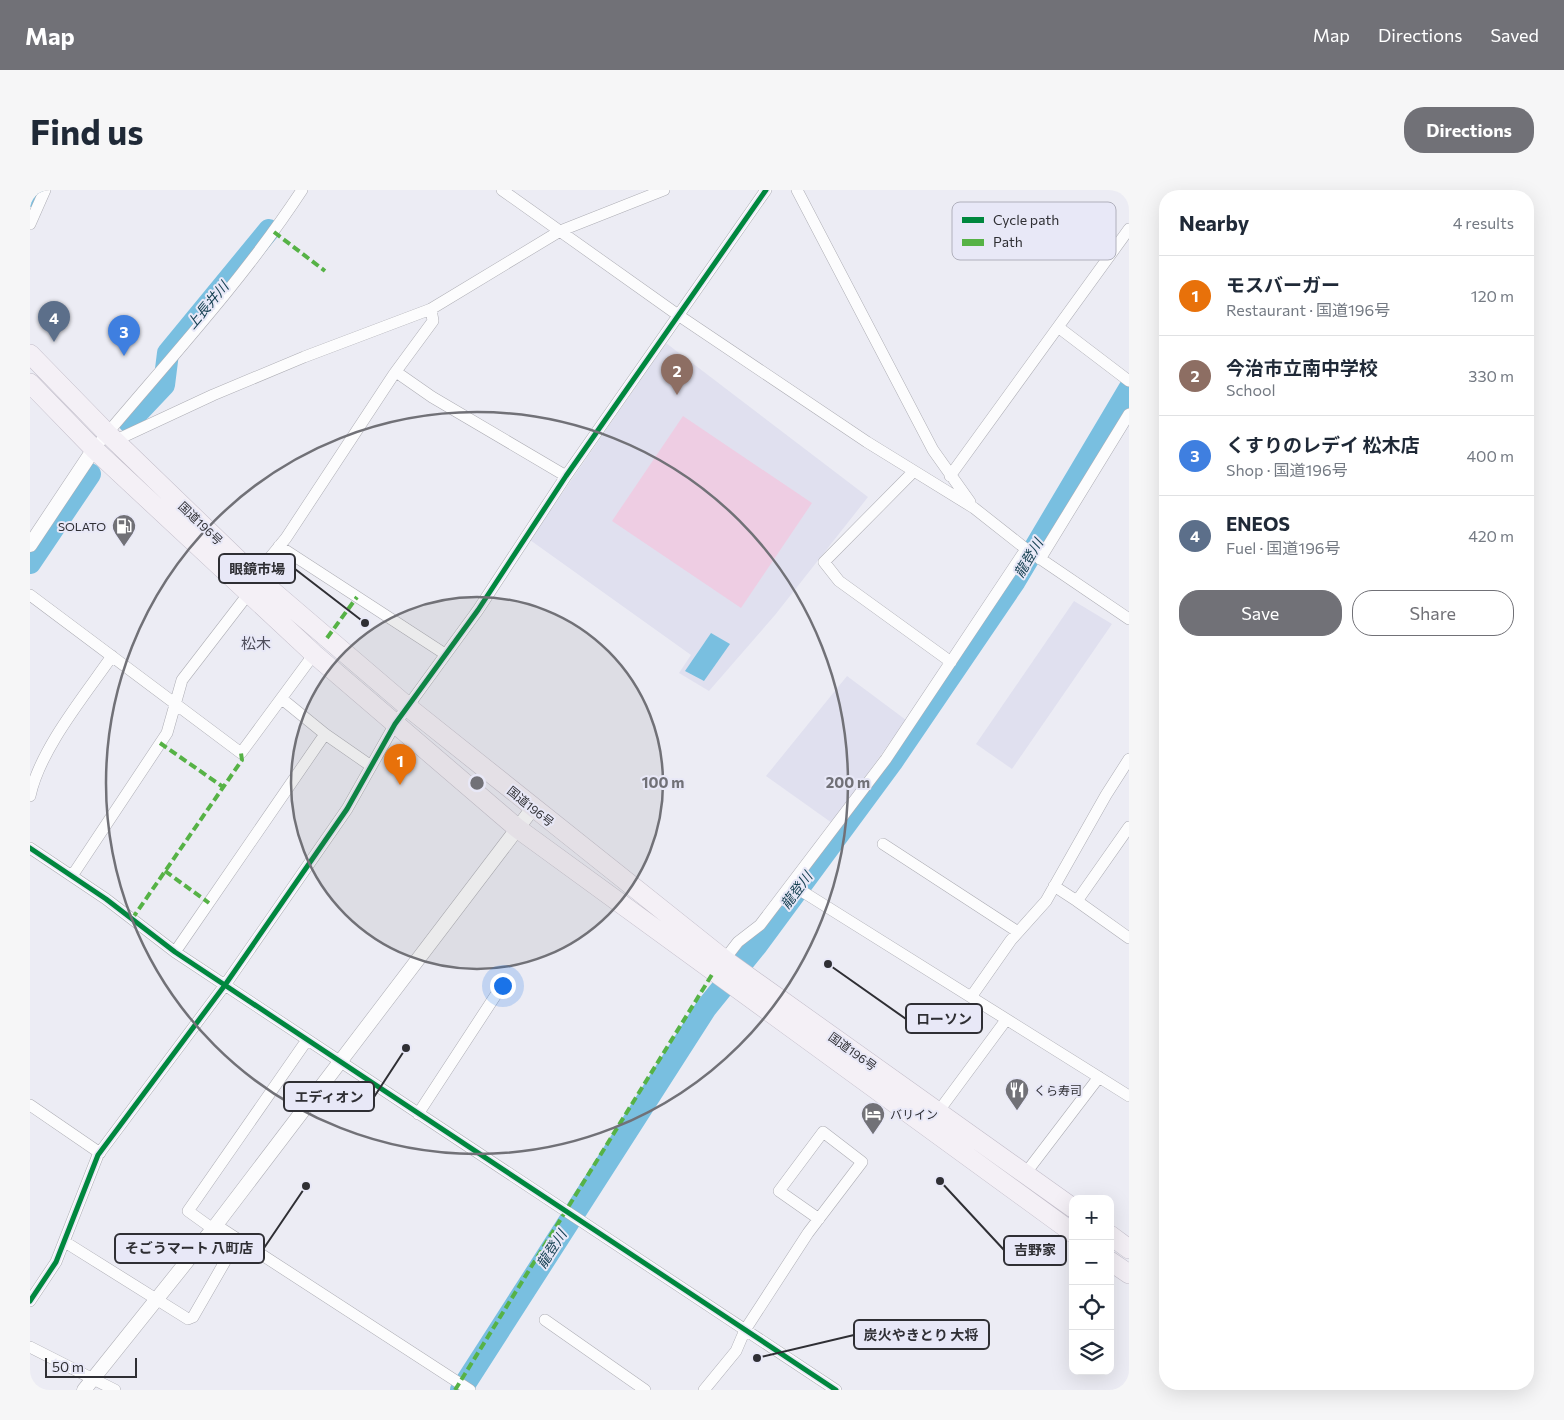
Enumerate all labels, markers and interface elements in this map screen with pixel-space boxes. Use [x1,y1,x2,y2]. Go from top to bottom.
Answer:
text: Map [25,21,75,50]
text: Map [1313,24,1350,46]
text: Directions [1378,24,1462,46]
text: Saved [1490,24,1539,46]
button: Directions [1404,107,1534,153]
text: Find us [30,109,144,152]
legend [952,202,1116,260]
text: Nearby [1179,210,1249,235]
text: Cycle path [993,211,1059,228]
text: 4 results [1453,213,1514,232]
text: Path [993,233,1023,250]
text: モスバーガー [1226,273,1340,296]
water label: 上長井川 [182,277,233,332]
text: 1 [1191,286,1199,305]
text: 120 m [1471,286,1514,305]
text: Restaurant · 国道196号 [1226,300,1390,319]
pin: 4 [38,301,70,342]
pin: 3 [108,315,140,356]
pin: 2 [661,354,693,395]
text: 今治市立南中学校 [1226,356,1378,379]
text: 2 [1190,366,1200,385]
text: 330 m [1468,366,1514,385]
text: School [1226,380,1276,399]
text: くすりのレデイ 松木店 [1226,433,1420,456]
text: 3 [1190,446,1200,465]
text: 400 m [1466,446,1514,465]
text: Shop · 国道196号 [1226,460,1348,479]
street label: 国道196号 [176,499,226,547]
text: ENEOS [1226,512,1290,535]
fuel station icon: SOLATO [111,513,137,547]
place label: SOLATO [58,519,106,533]
text: 4 [1190,526,1200,545]
text: 420 m [1468,526,1514,545]
water label: 龍登川 [1010,534,1047,580]
text: Fuel · 国道196号 [1226,538,1341,557]
callout: 眼鏡市場 [219,554,295,583]
text: 眼鏡市場 [229,560,285,577]
button: Save [1179,590,1342,636]
button: Share [1352,590,1514,636]
district label: 松木 [241,634,271,652]
pin: 1 [384,744,416,785]
text: 100 m [642,773,684,791]
text: 200 m [826,773,870,791]
centre of rings [468,774,486,792]
street label: 国道196号 [505,783,557,829]
water label: 龍登川 [777,867,817,912]
your location [490,973,516,999]
callout: ローソン [906,1004,982,1033]
text: ローソン [916,1010,972,1027]
street label: 国道196号 [826,1029,880,1073]
restaurant icon: くら寿司 [1004,1077,1030,1111]
callout: エディオン [284,1082,374,1111]
place label: くら寿司 [1034,1083,1082,1097]
text: エディオン [294,1088,364,1105]
hotel icon: バリイン [860,1101,886,1135]
place label: バリイン [890,1107,938,1121]
map controls [1069,1195,1114,1375]
button: + [1069,1195,1114,1240]
water label: 龍登川 [532,1225,571,1271]
callout: そごうマート 八町店 [115,1234,264,1263]
callout: 吉野家 [1004,1236,1066,1265]
text: そごうマート 八町店 [125,1239,253,1256]
button: − [1069,1240,1114,1285]
text: 吉野家 [1014,1241,1056,1258]
button: locate [1069,1285,1114,1330]
callout: 炭火やきとり 大将 [854,1320,989,1349]
text: 炭火やきとり 大将 [864,1326,978,1343]
button: layers [1069,1330,1114,1375]
scale bar [45,1355,138,1378]
text: 50 m [52,1358,84,1375]

